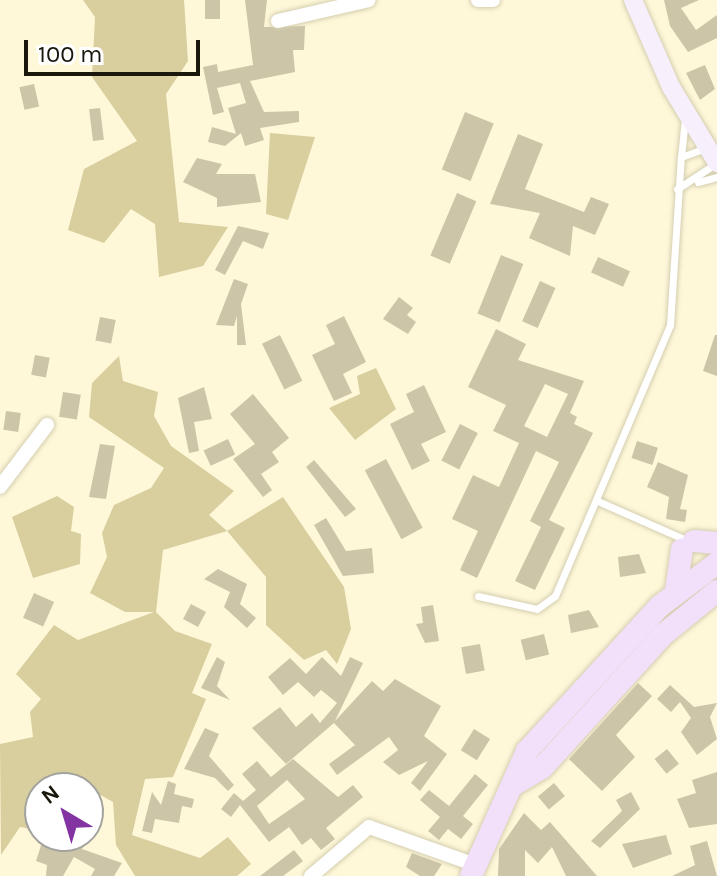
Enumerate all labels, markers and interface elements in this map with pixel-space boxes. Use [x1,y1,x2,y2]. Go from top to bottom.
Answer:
scale bar [28,24,204,74]
text: 100 m [38,40,103,68]
north arrow [24,772,104,852]
text: N [36,780,65,810]

